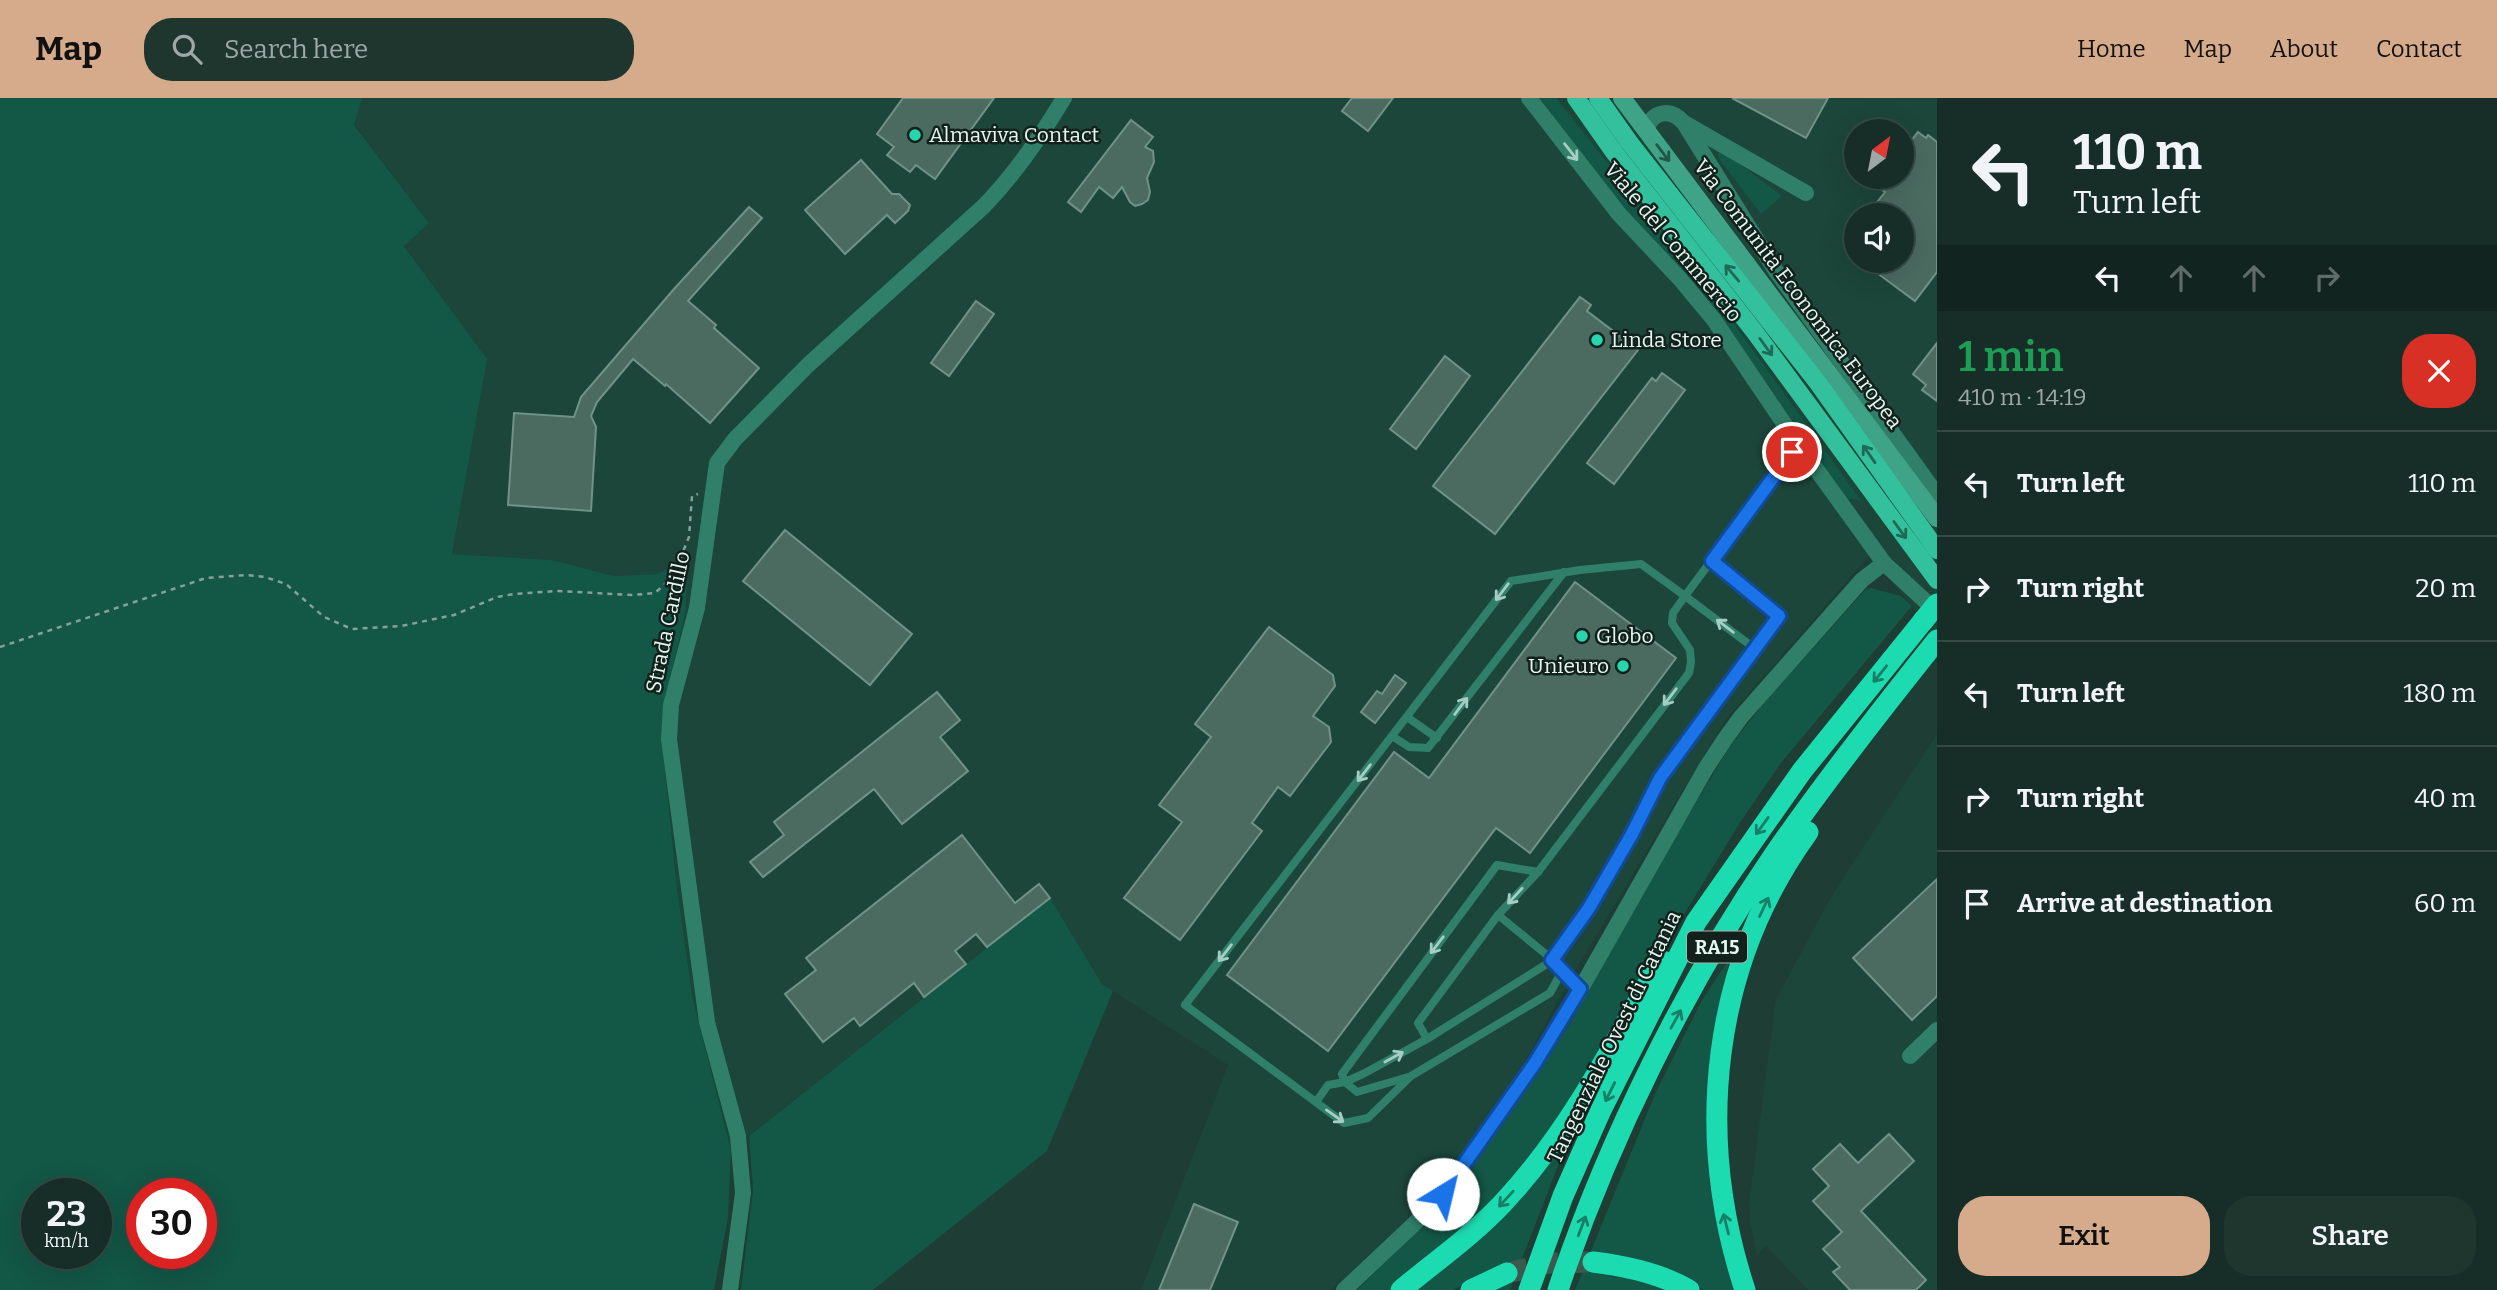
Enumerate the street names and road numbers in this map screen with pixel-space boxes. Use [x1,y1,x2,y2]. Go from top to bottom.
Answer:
street label: Via Comunità Economica Europea [1688,154,1908,434]
street label: Viale del Commercio [1598,157,1748,327]
street label: Strada Cardillo [640,549,696,695]
street label: Tangenziale Ovest di Catania [1541,906,1687,1168]
road number: RA15 [1687,932,1747,962]

